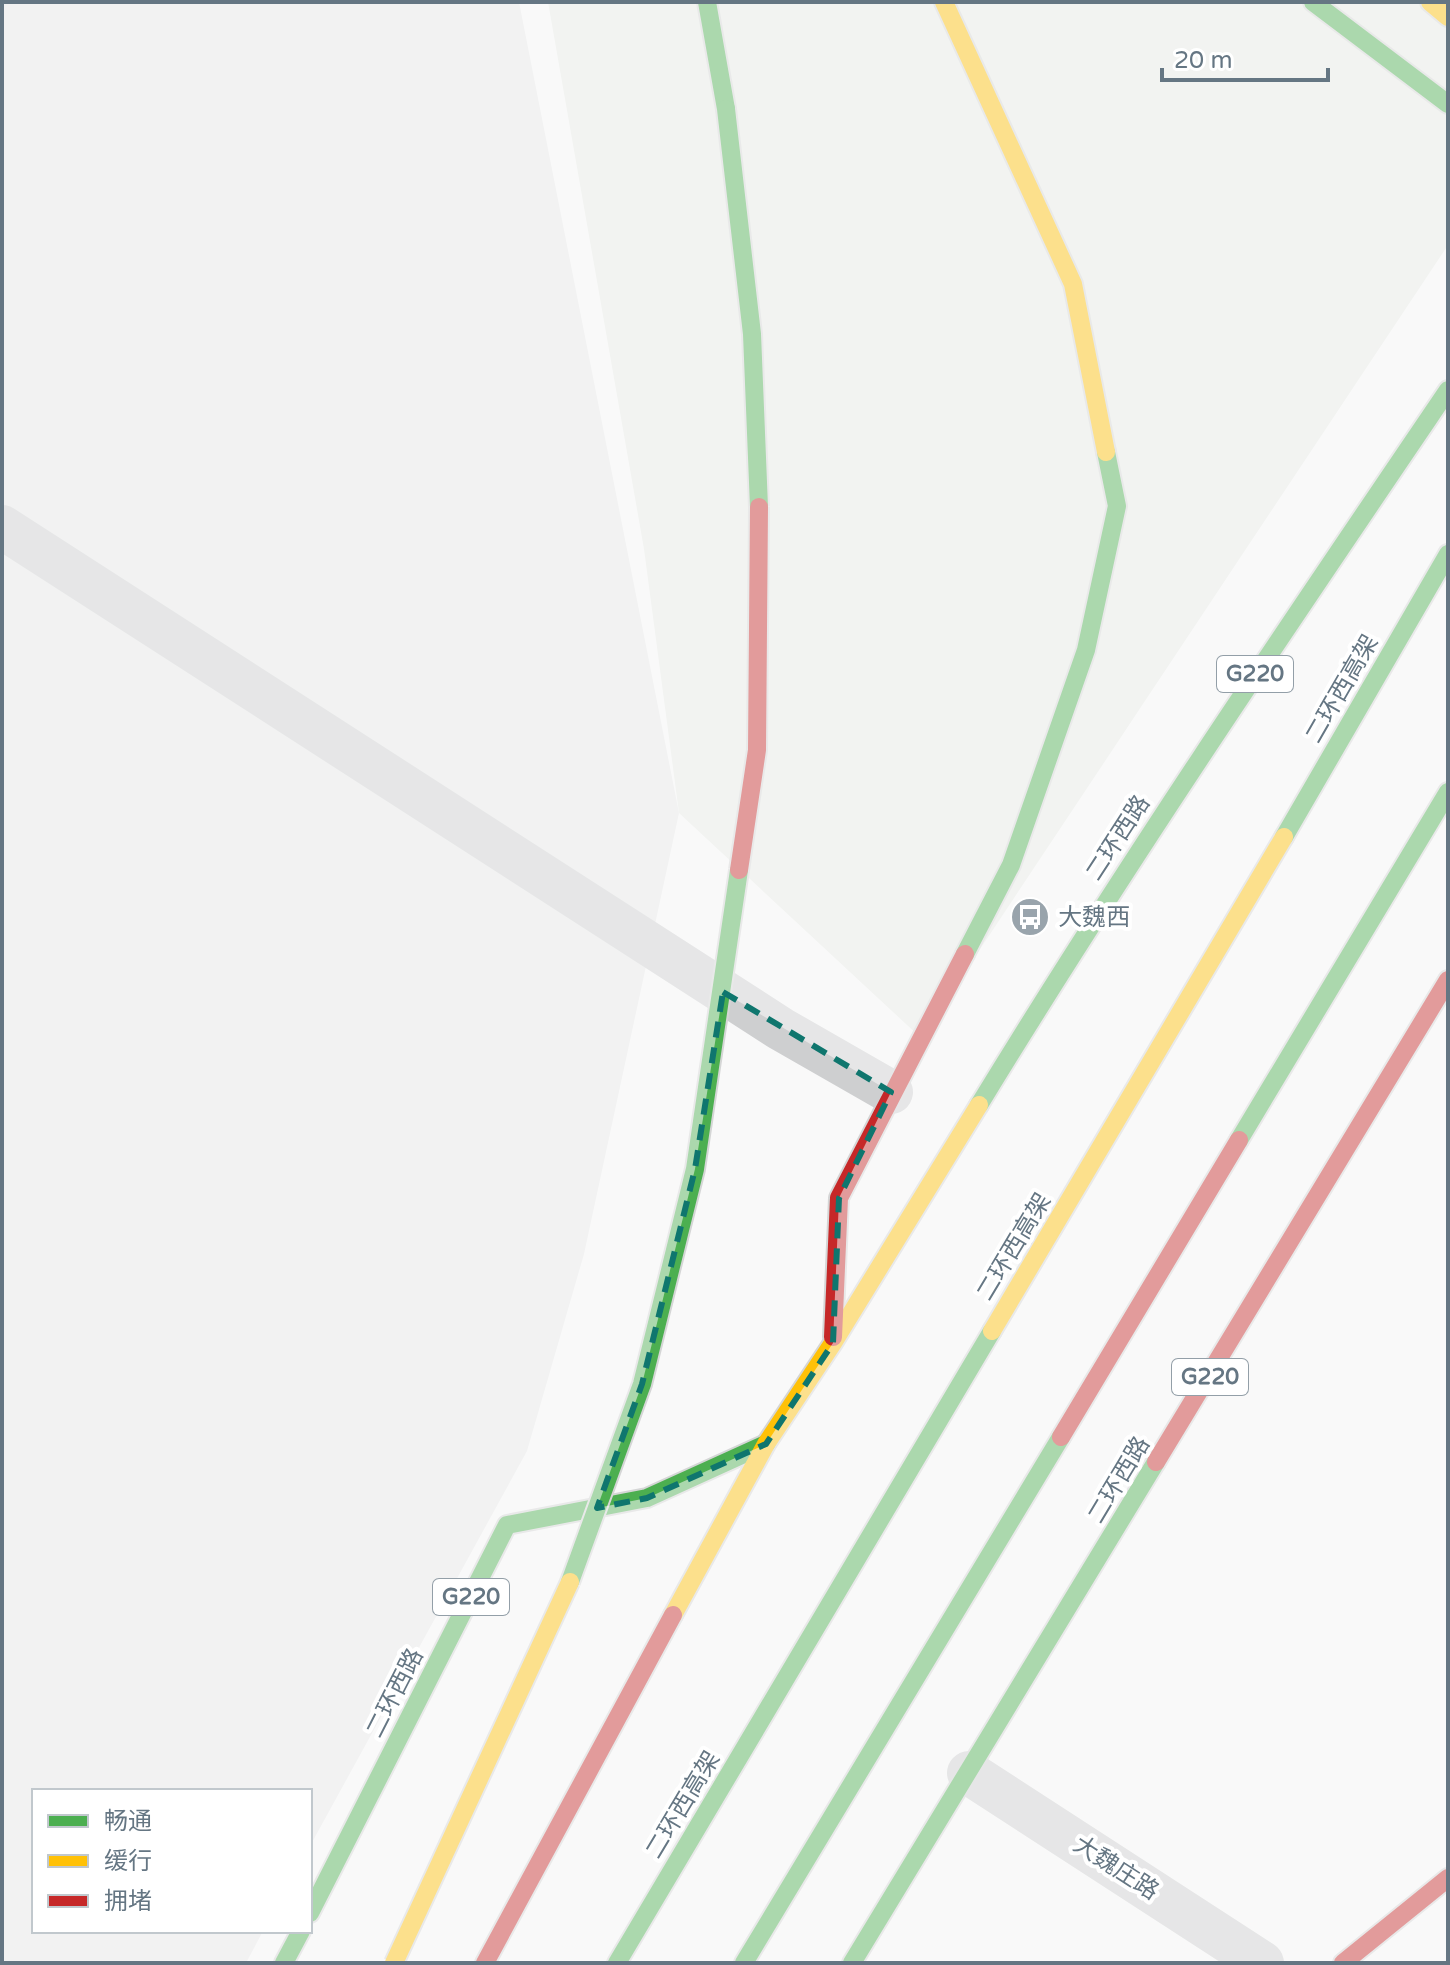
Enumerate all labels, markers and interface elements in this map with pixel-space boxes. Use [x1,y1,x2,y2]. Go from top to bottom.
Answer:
scale bar [1162,32,1328,82]
text: 20 m [1174,46,1232,75]
street label: 二环西高架 [1299,630,1385,748]
road number: G220 [1217,656,1293,692]
street label: 二环西路 [1080,790,1156,886]
bus stop icon: 大魏西 [1009,896,1051,938]
place label: 大魏西 [1058,903,1130,932]
street label: 二环西高架 [971,1188,1057,1306]
road number: G220 [1172,1359,1248,1395]
street label: 二环西路 [1082,1431,1156,1529]
road number: G220 [433,1579,509,1615]
street label: 二环西路 [360,1644,430,1742]
street label: 二环西高架 [640,1746,726,1864]
legend [32,1789,312,1933]
text: 畅通 [104,1807,152,1836]
street label: 大魏庄路 [1068,1830,1164,1906]
text: 缓行 [104,1847,152,1876]
text: 拥堵 [104,1887,152,1916]

